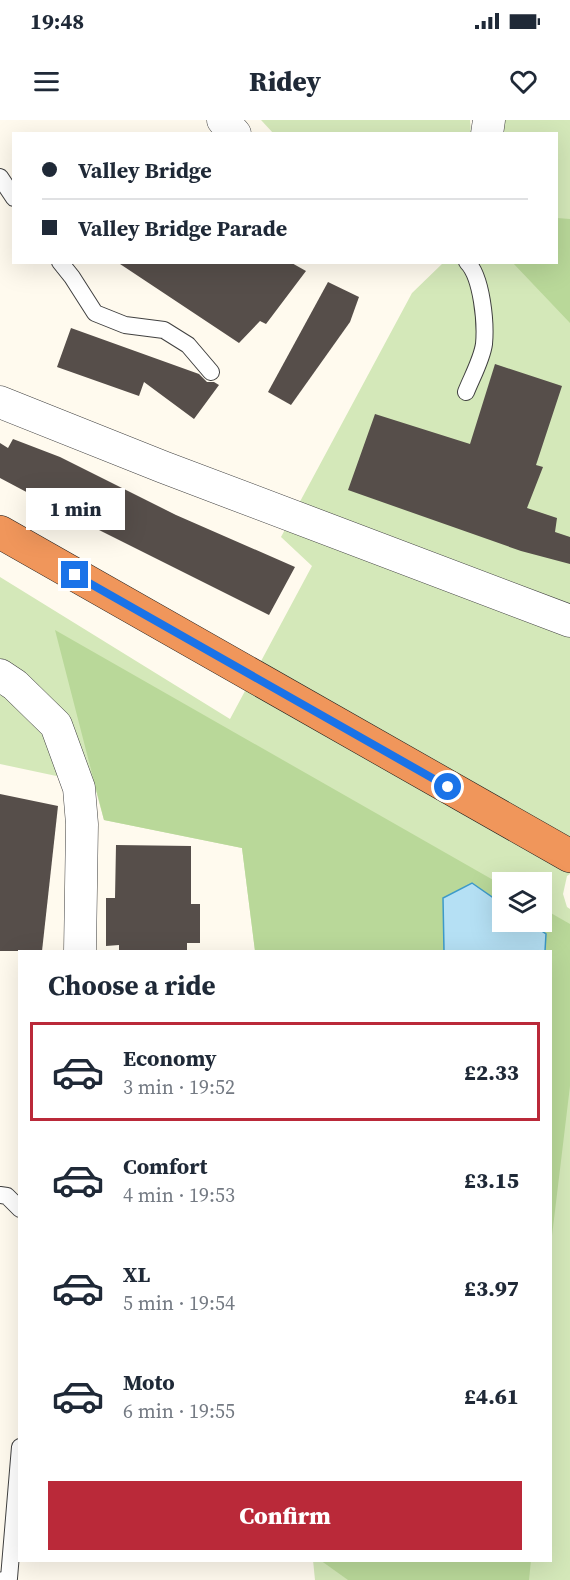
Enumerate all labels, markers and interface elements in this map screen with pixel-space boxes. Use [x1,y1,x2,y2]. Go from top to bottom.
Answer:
text: 19:48 [30,6,84,36]
text: Ridey [249,63,321,100]
icon: menu [30,65,63,98]
icon: heart [507,65,540,98]
text: Valley Bridge [78,155,212,185]
text: Valley Bridge Parade [78,213,287,243]
callout: 1 min [26,488,124,530]
text: 1 min [49,495,102,523]
route end [61,561,88,588]
route start [434,773,461,800]
map controls [492,872,552,932]
button: layers [492,872,552,932]
text: Choose a ride [48,967,216,1004]
text: Economy [123,1043,217,1073]
icon: car [51,1045,105,1099]
text: £2.33 [464,1057,519,1087]
text: 3 min · 19:52 [123,1073,235,1101]
text: Comfort [123,1151,207,1181]
icon: car [51,1153,105,1207]
text: £3.15 [464,1165,519,1195]
text: 4 min · 19:53 [123,1181,235,1209]
text: XL [123,1259,150,1289]
icon: car [51,1261,105,1315]
text: £3.97 [464,1273,519,1303]
text: 5 min · 19:54 [123,1289,235,1317]
text: Moto [123,1367,175,1397]
icon: car [51,1369,105,1423]
text: £4.61 [464,1381,519,1411]
text: 6 min · 19:55 [123,1397,235,1425]
button: Confirm [48,1481,522,1550]

